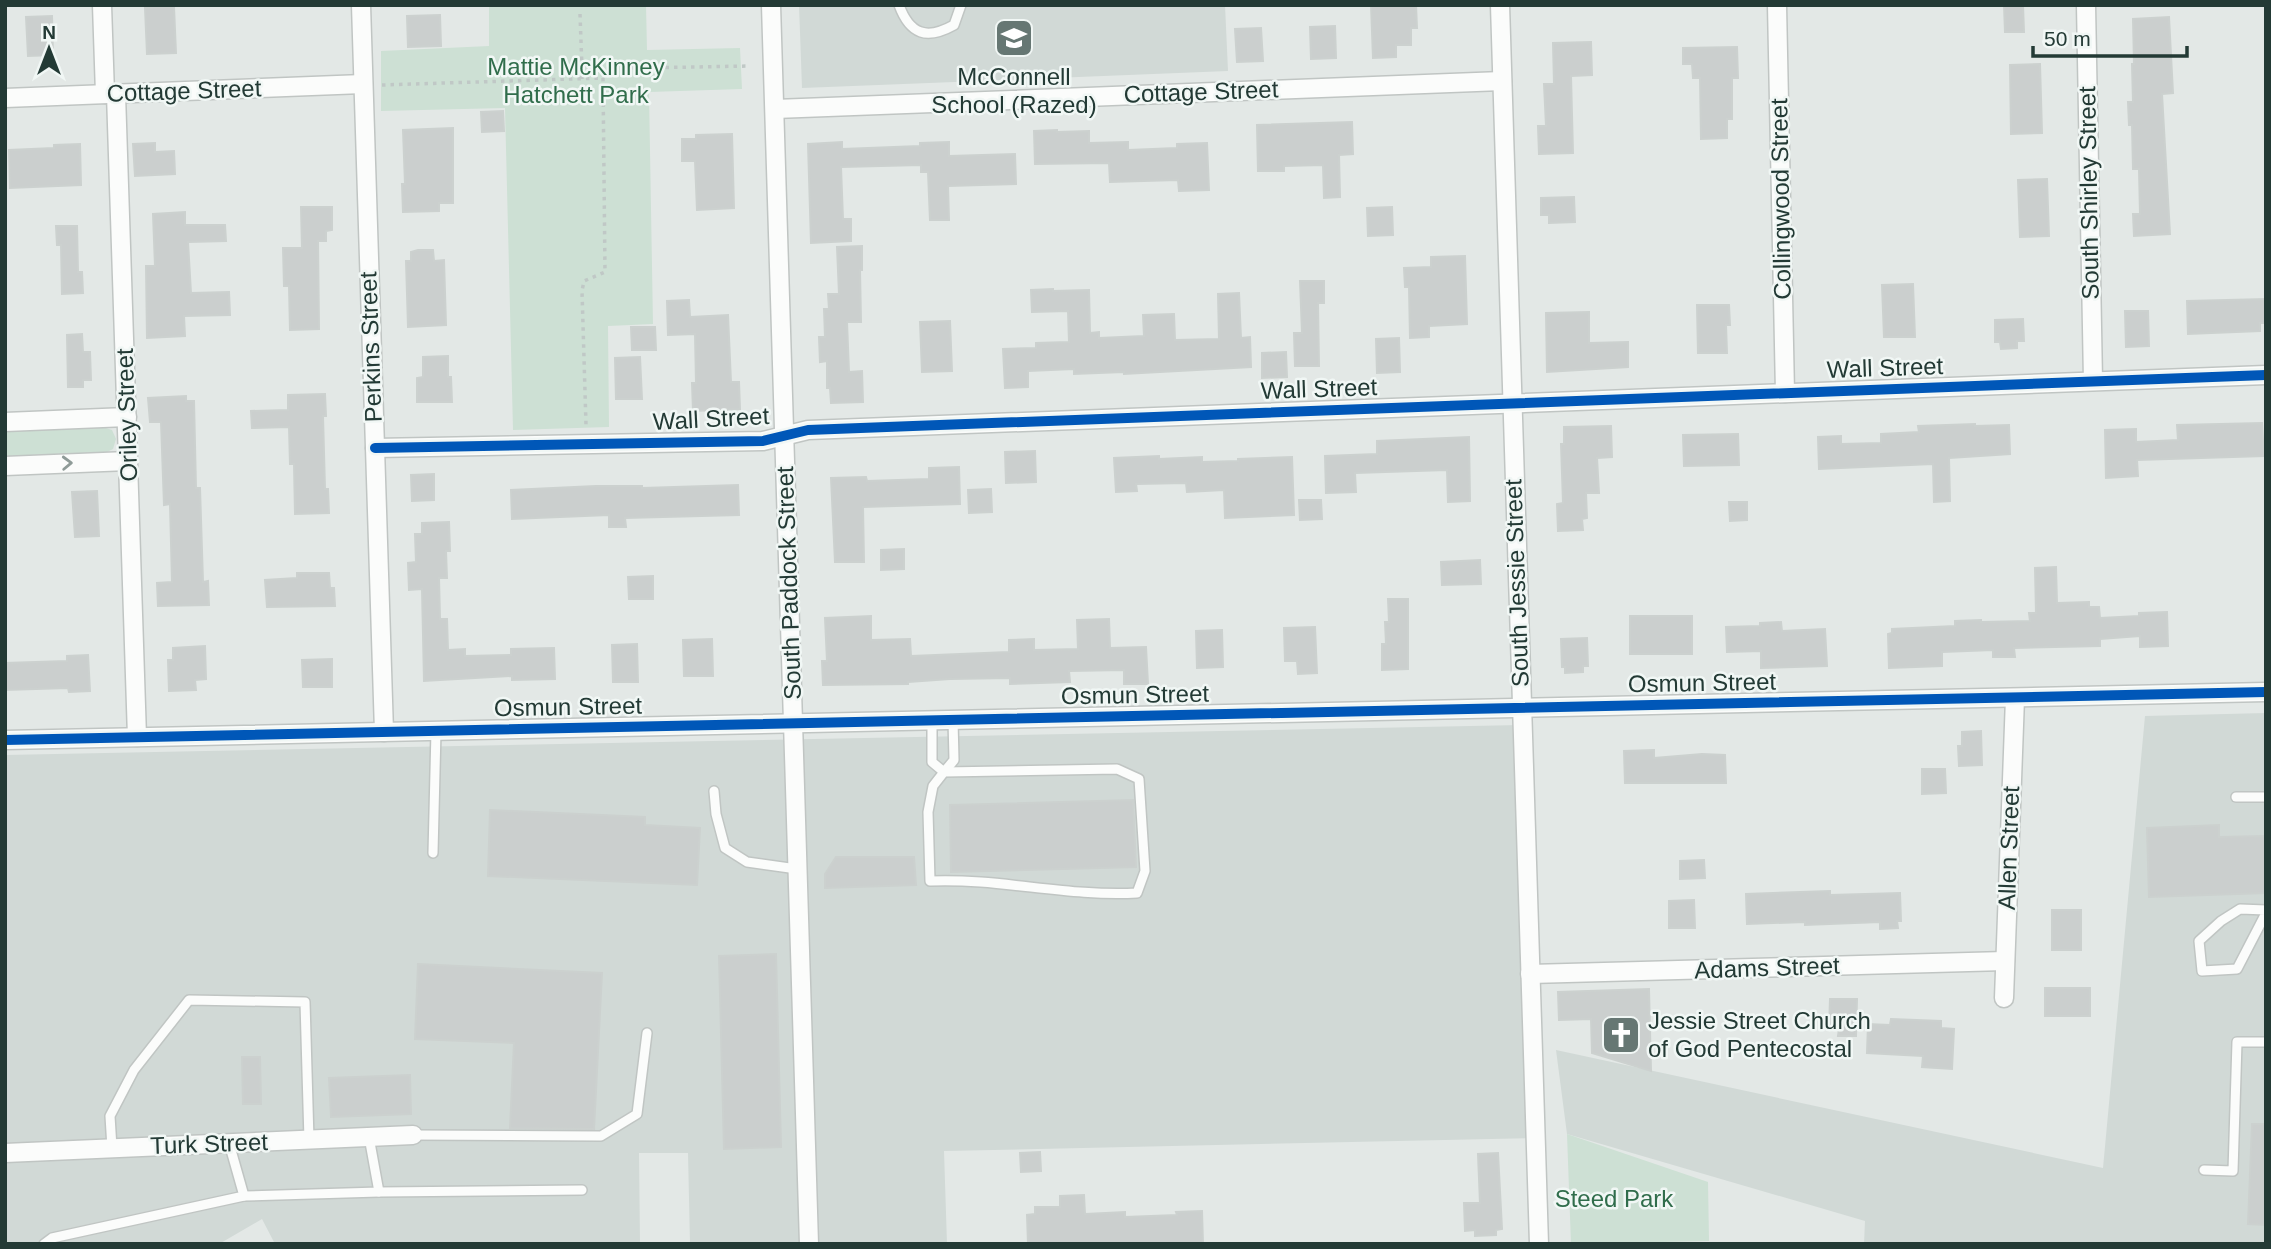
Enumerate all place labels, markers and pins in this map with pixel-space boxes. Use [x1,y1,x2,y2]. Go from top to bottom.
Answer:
school or university icon: McConnell School (Razed) [993,17,1035,59]
place label: McConnell School (Razed) [931,63,1097,118]
place label: Jessie Street Church of God Pentecostal [1648,1007,1871,1062]
church icon: Jessie Street Church of God Pentecostal [1600,1014,1642,1056]

